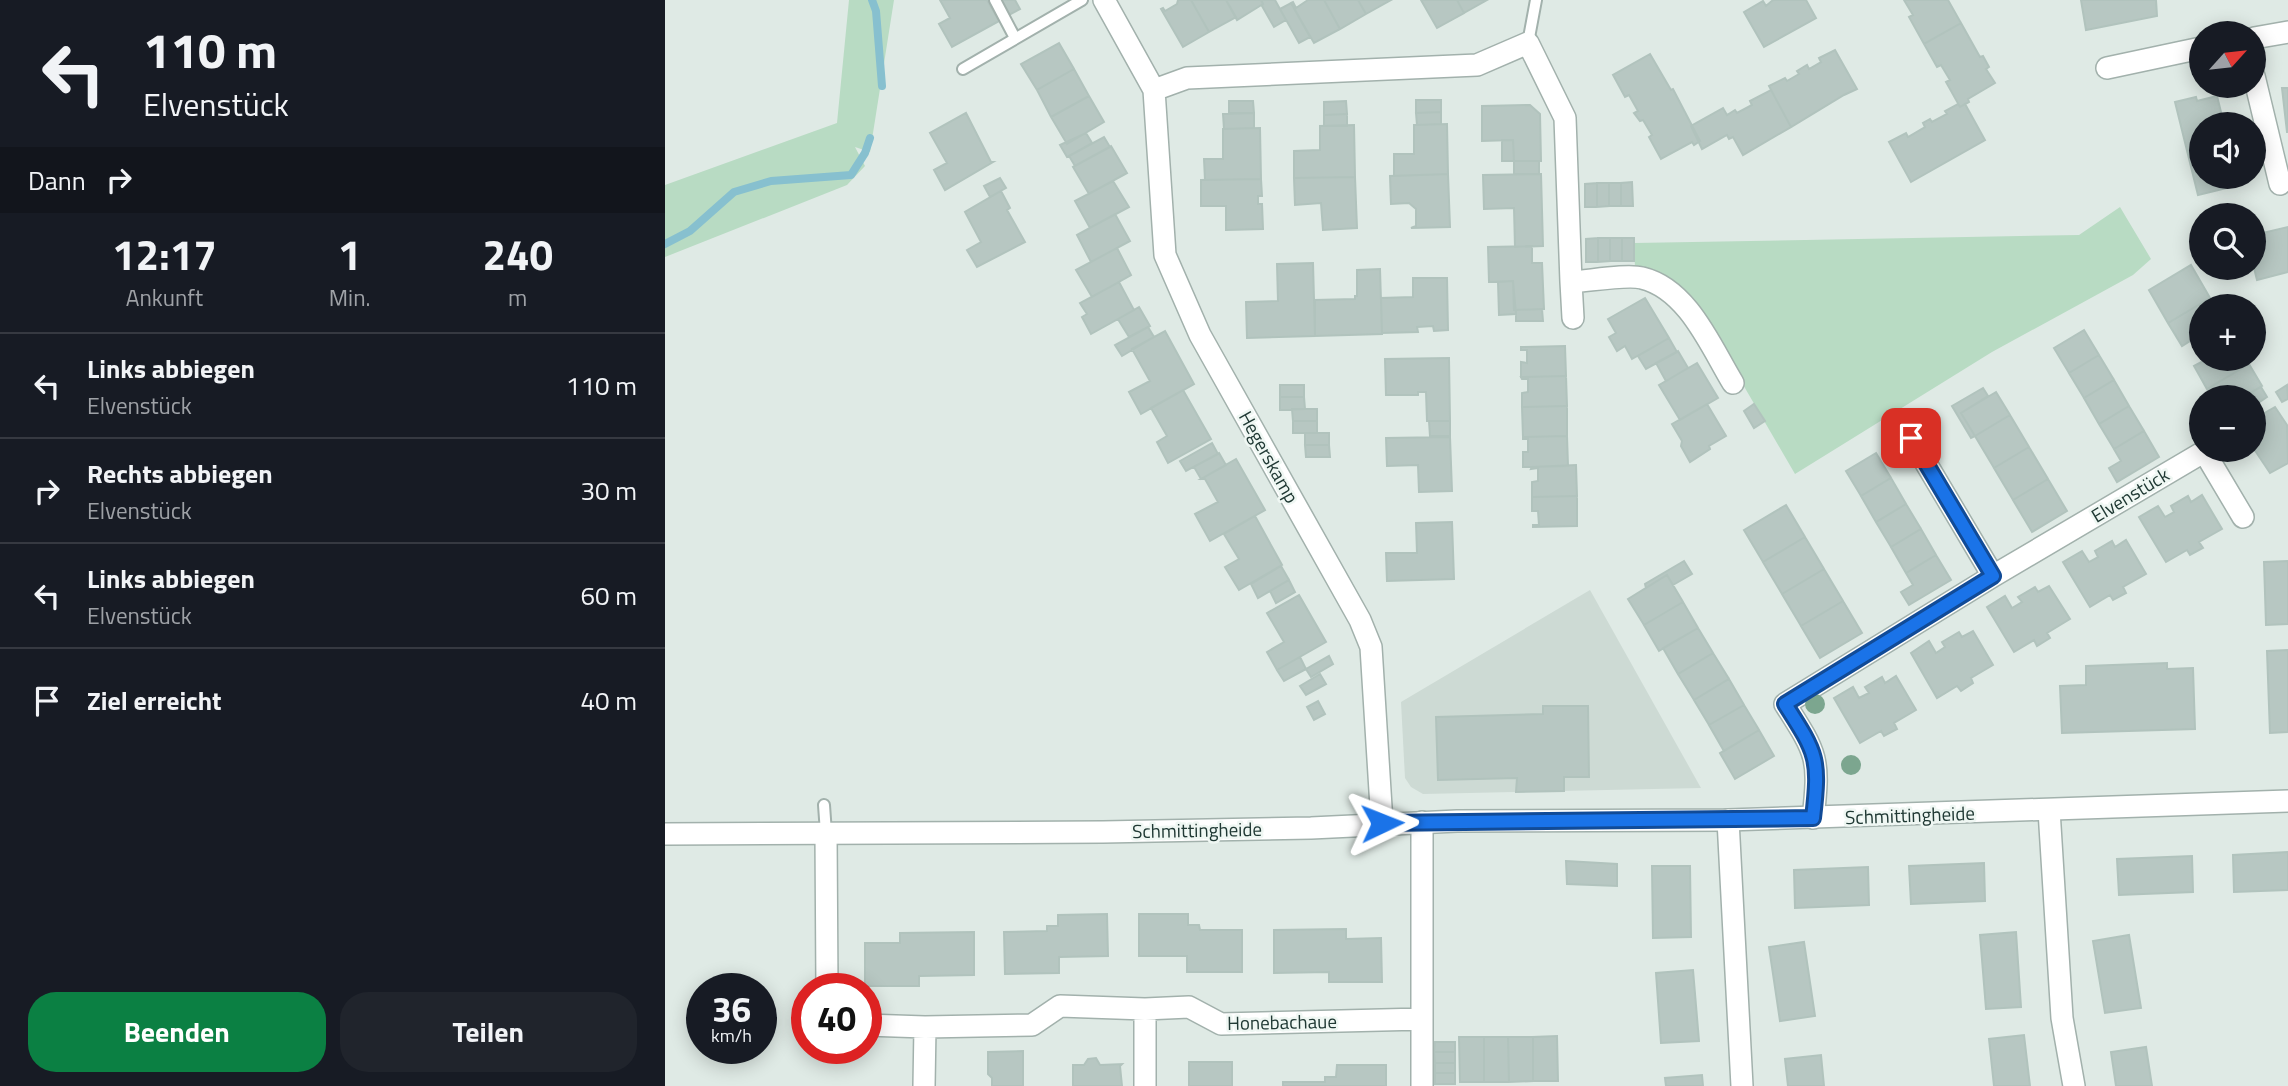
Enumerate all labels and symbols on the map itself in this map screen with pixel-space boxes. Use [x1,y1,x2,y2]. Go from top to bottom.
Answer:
north arrow [2189,21,2266,98]
street label: Hegerskamp [1232,405,1307,508]
pin [1881,408,1941,468]
street label: Elvenstück [2085,460,2174,529]
position arrow [1345,786,1419,860]
street label: Schmittingheide [1845,798,1975,831]
street label: Schmittingheide [1132,814,1262,845]
speed limit sign: 40 [791,973,882,1064]
street label: Honebachaue [1227,1006,1337,1037]

